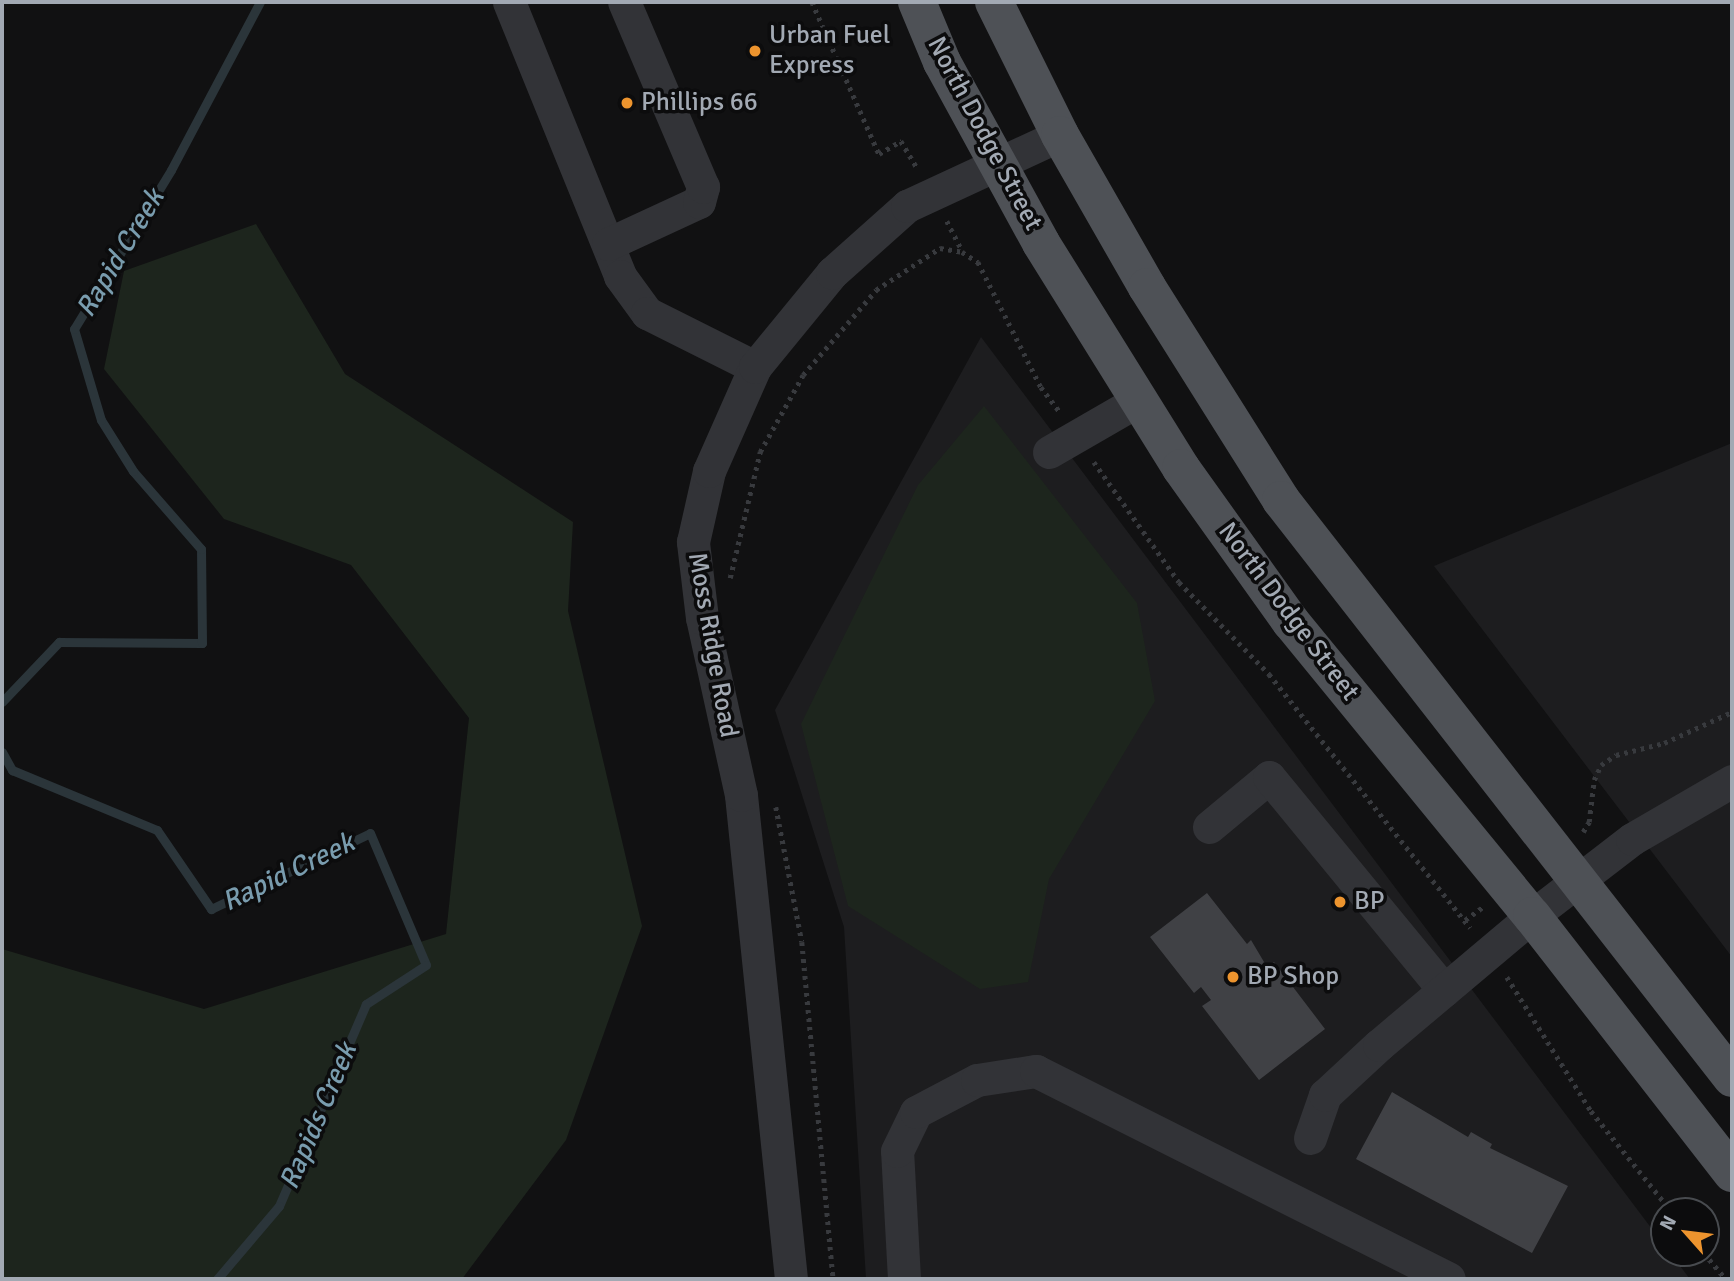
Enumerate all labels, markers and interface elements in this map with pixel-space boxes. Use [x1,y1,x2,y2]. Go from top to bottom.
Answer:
place label: Urban Fuel Express [769,20,890,82]
street label: North Dodge Street [920,32,1048,236]
marker: Urban Fuel Express [747,43,763,59]
place label: Phillips 66 [641,87,758,119]
marker: Phillips 66 [619,95,635,111]
water label: Rapid Creek [69,183,171,323]
street label: North Dodge Street [1211,517,1365,707]
street label: Moss Ridge Road [680,550,744,740]
water label: Rapid Creek [216,826,360,918]
place label: BP [1354,886,1384,918]
marker: BP [1332,894,1348,910]
place label: BP Shop [1247,961,1339,993]
marker: BP Shop [1225,969,1241,985]
water label: Rapids Creek [272,1038,364,1194]
north arrow [1650,1197,1720,1267]
text: N [1655,1212,1682,1235]

